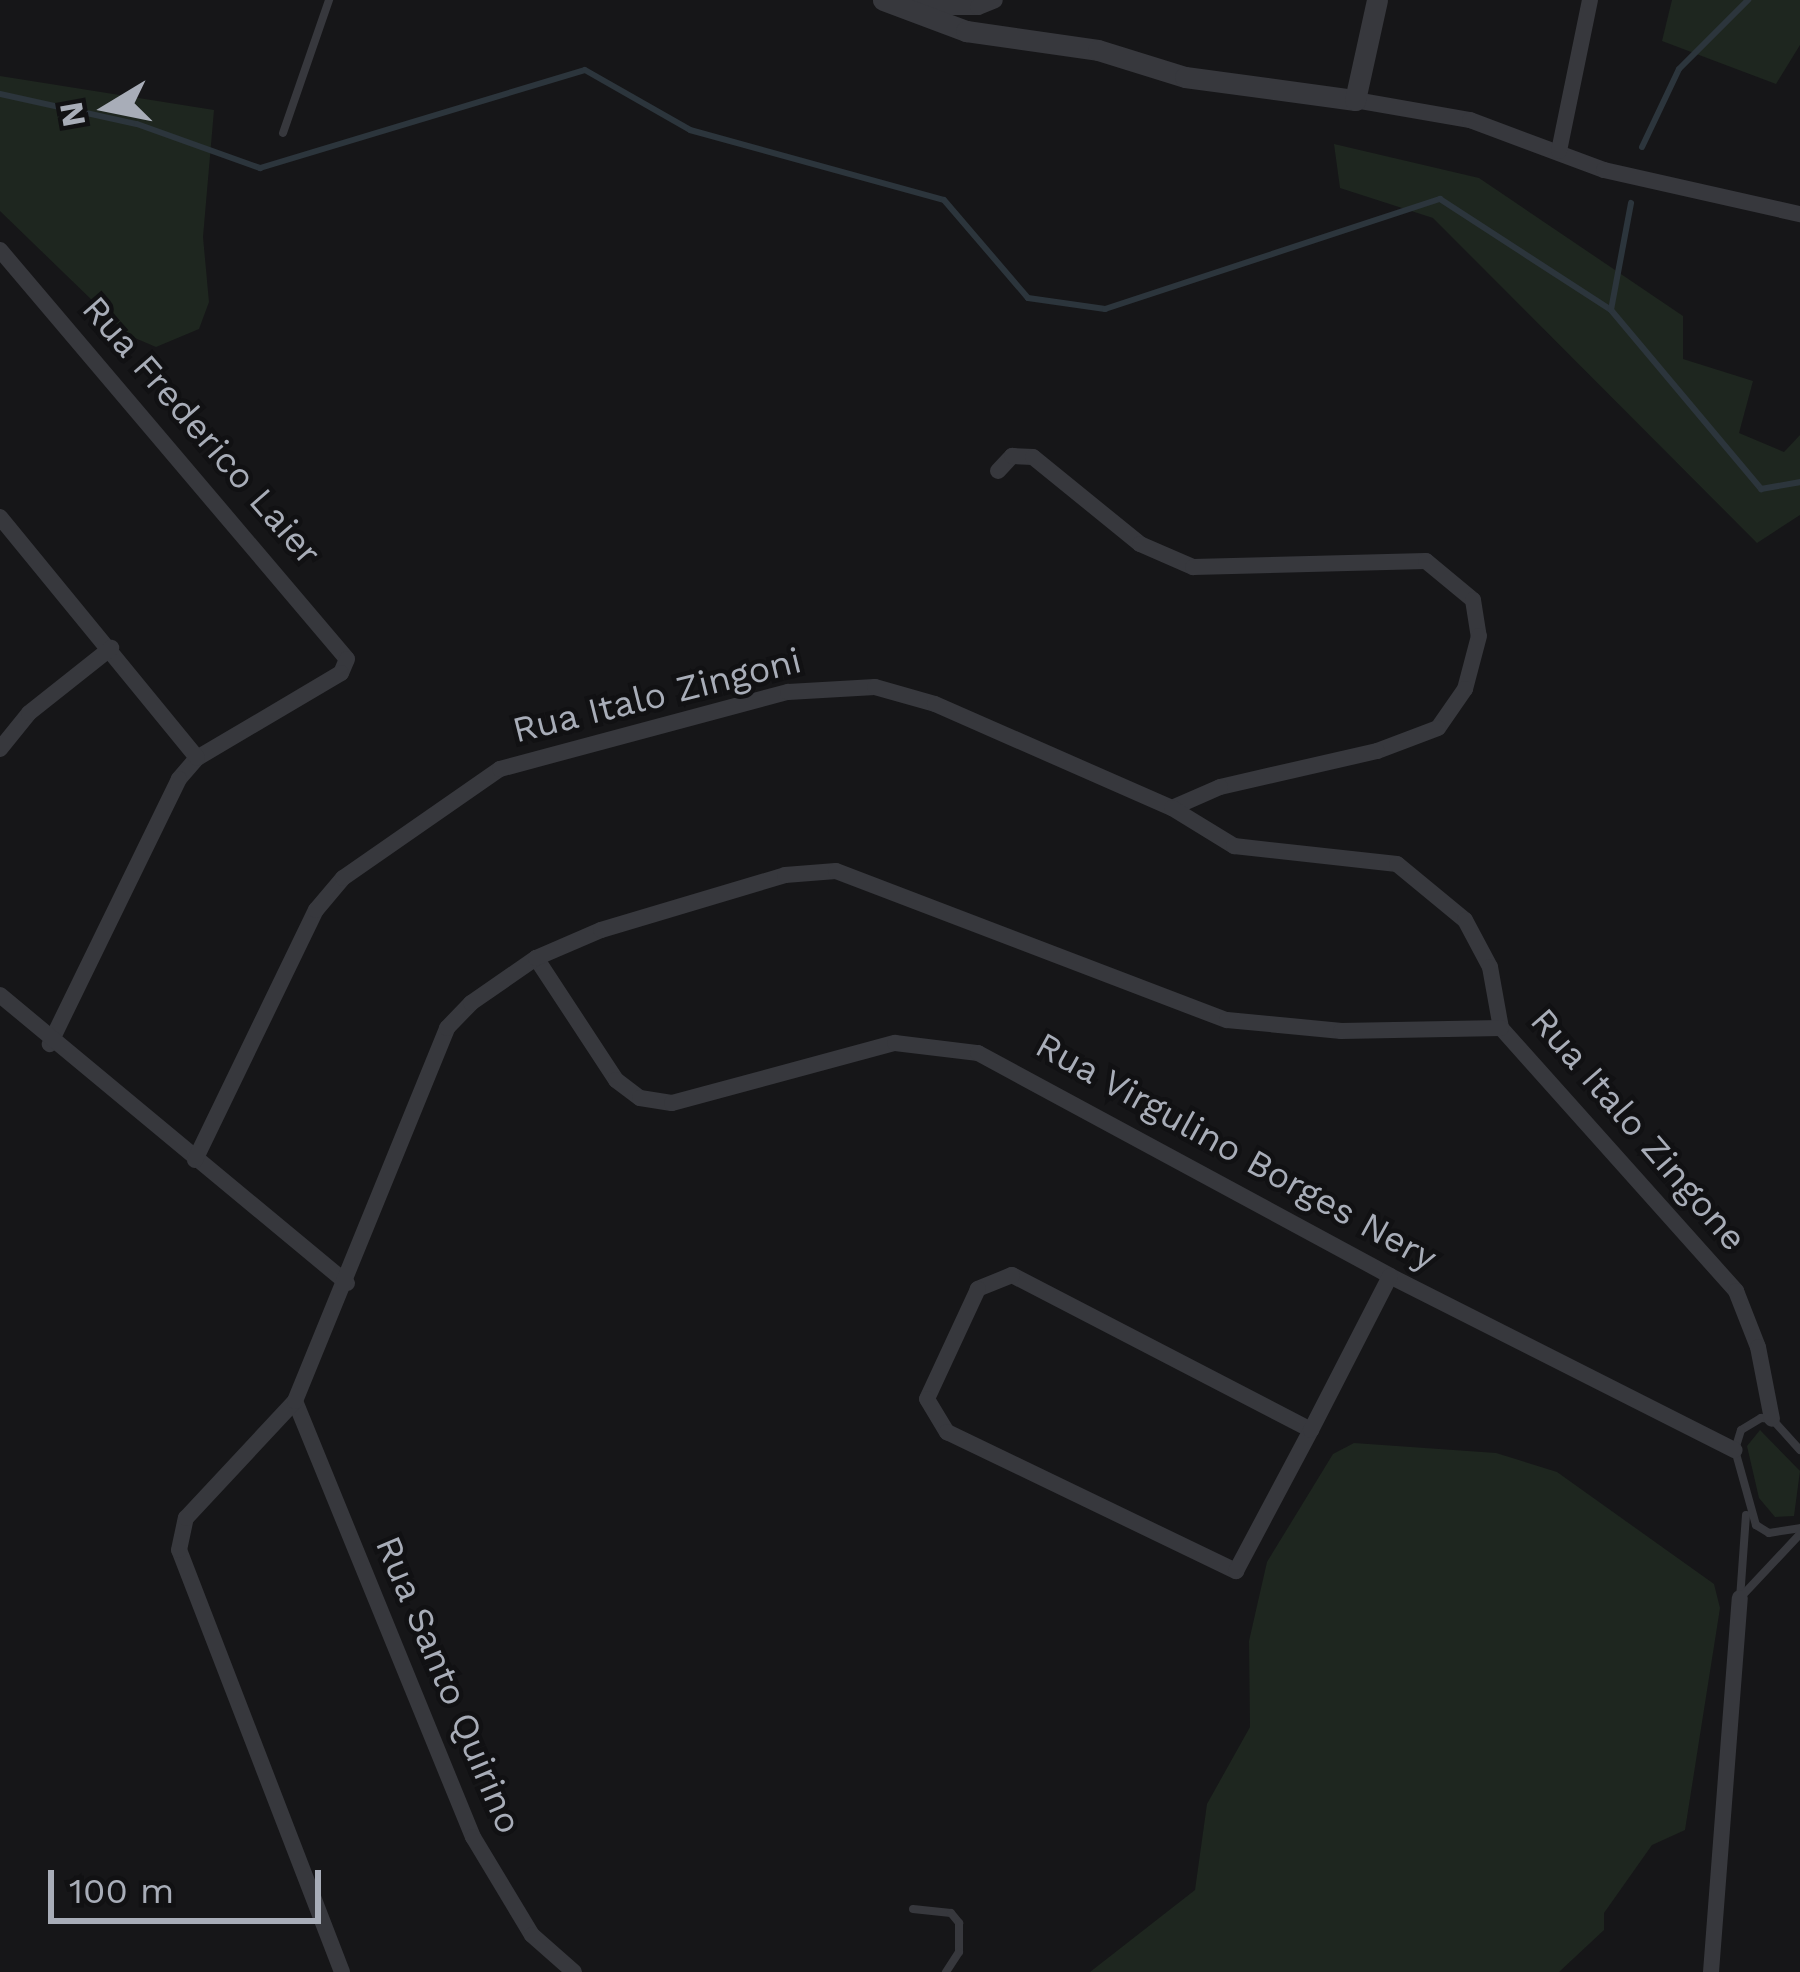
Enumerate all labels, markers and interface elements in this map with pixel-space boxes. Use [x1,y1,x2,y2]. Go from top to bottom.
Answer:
north arrow [48,48,168,168]
text: N [51,99,93,130]
street label: Rua Frederico Laier [72,288,330,574]
street label: Rua Italo Zingoni [508,639,806,753]
street label: Rua Italo Zingone [1521,1000,1755,1260]
street label: Rua Virgulino Borges Nery [1027,1023,1445,1281]
street label: Rua Santo Quirino [366,1530,530,1840]
scale bar [54,1846,327,1920]
text: 100 m [69,1870,174,1912]

